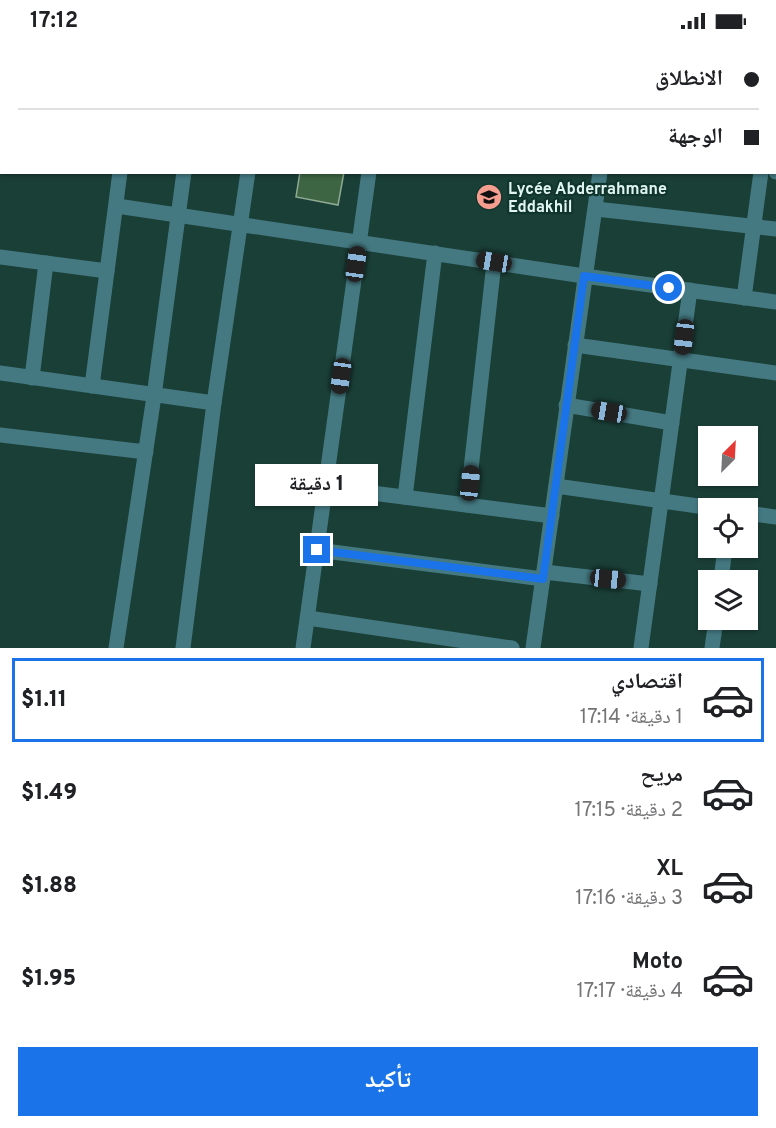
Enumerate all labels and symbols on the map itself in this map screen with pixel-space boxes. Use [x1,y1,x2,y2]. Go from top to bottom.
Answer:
place label: Lycée Abderrahmane Eddakhil [508,180,667,218]
school or university icon: Lycée Abderrahmane Eddakhil [474,182,504,212]
car [345,245,367,283]
car [475,250,513,274]
route start [655,274,682,301]
car [673,318,695,356]
car [330,357,352,395]
car [590,400,628,424]
north arrow [698,426,758,486]
callout: 1 دقيقة [256,463,378,505]
car [459,464,481,502]
route end [303,536,330,563]
car [589,568,627,590]

